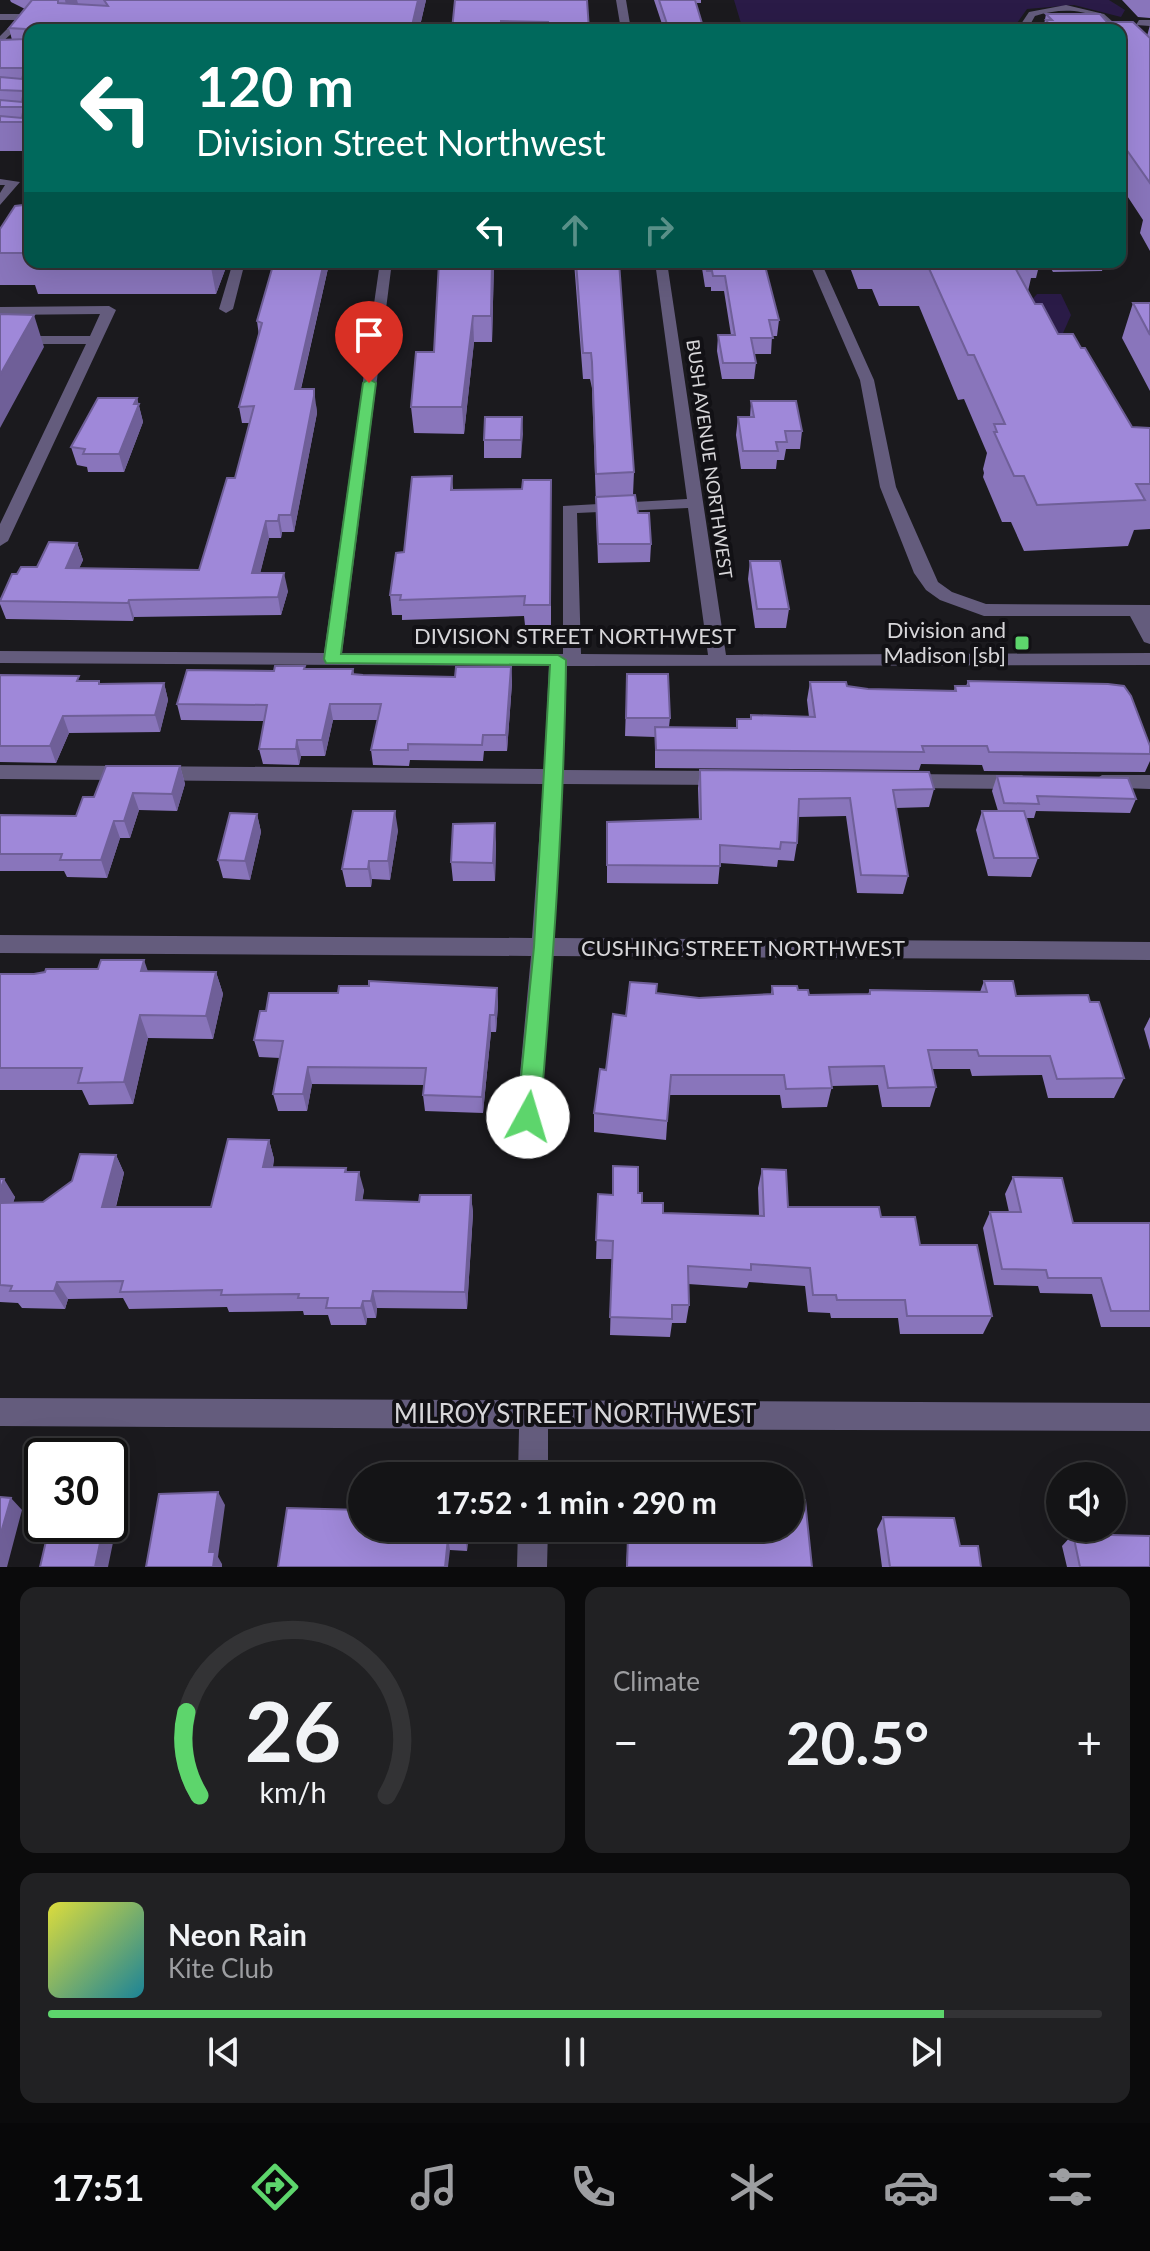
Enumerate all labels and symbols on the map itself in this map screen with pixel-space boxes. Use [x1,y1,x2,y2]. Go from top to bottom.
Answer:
pin [335,301,403,383]
street label: BUSH AVENUE NORTHWEST [682,338,738,580]
place label: Division and Madison [sb] [884,616,1006,668]
street label: DIVISION STREET NORTHWEST [414,622,736,649]
marker: Division and Madison [sb] [1013,634,1031,652]
street label: CUSHING STREET NORTHWEST [581,934,905,961]
position arrow [486,1075,570,1159]
street label: MILROY STREET NORTHWEST [394,1397,756,1429]
speed limit sign: 30 [24,1438,128,1542]

